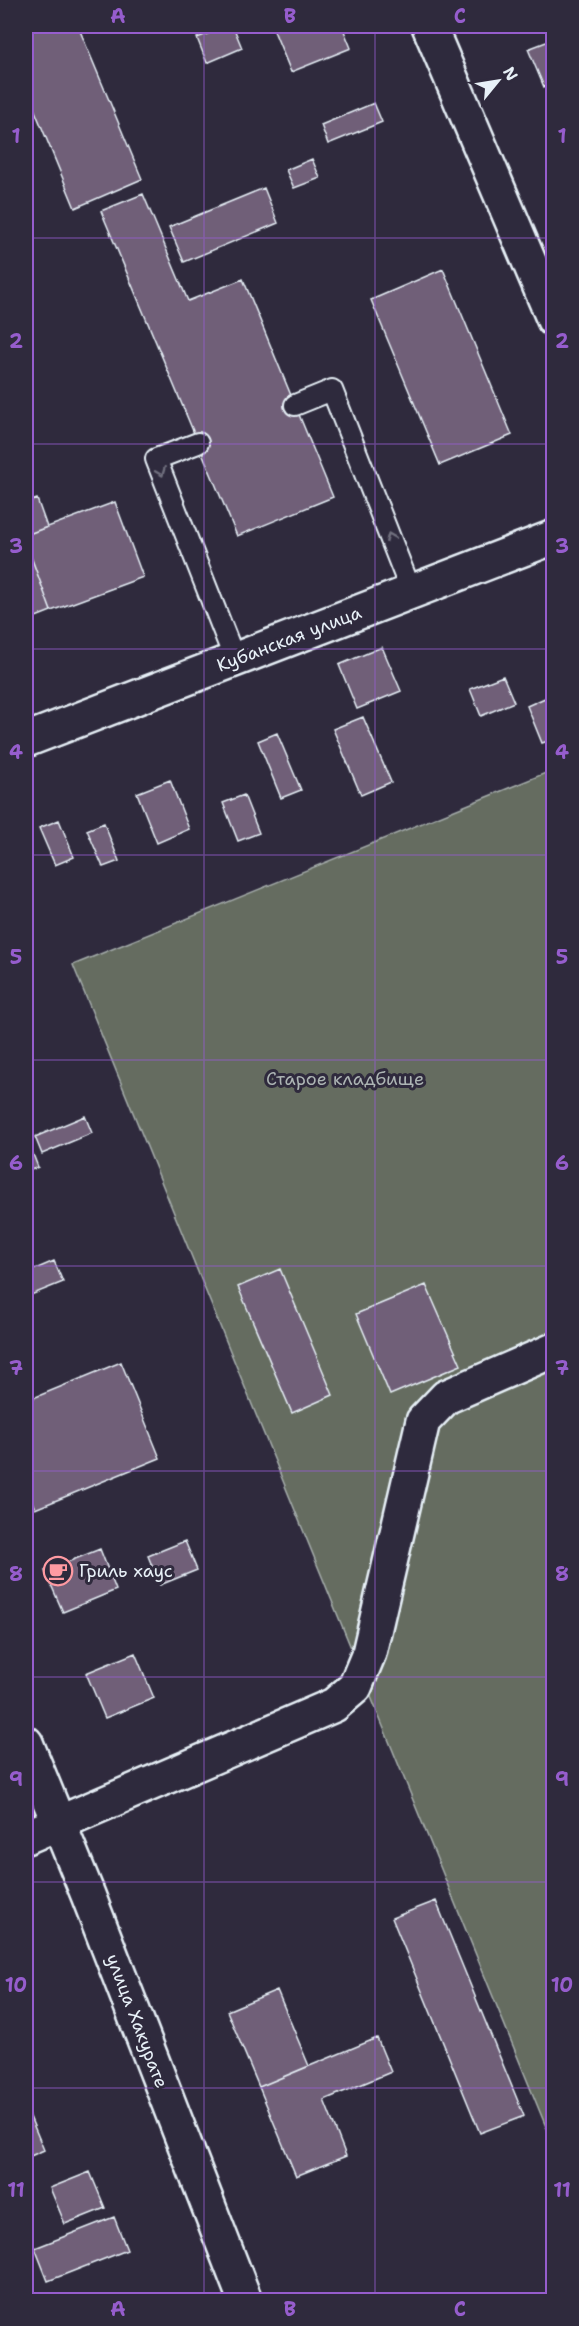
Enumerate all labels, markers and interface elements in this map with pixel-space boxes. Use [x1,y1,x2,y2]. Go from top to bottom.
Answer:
text: A [110,3,126,29]
text: B [284,3,296,29]
text: C [454,3,466,29]
north arrow [468,51,528,111]
text: N [498,63,523,84]
text: 1 [11,123,21,149]
text: 1 [557,123,567,149]
text: 2 [9,328,23,354]
text: 2 [555,328,569,354]
one-way arrow [154,465,166,476]
one-way arrow [385,532,397,543]
text: 3 [9,533,23,559]
text: 3 [555,533,569,559]
street label: Кубанская улица [213,600,365,678]
text: 4 [9,739,23,765]
text: 4 [555,739,569,765]
text: 5 [10,944,22,970]
text: 5 [556,944,568,970]
park label: Старое кладбище [266,1067,424,1091]
text: 6 [9,1150,23,1176]
text: 6 [555,1150,569,1176]
text: 7 [9,1355,23,1381]
text: 7 [555,1355,569,1381]
cafe icon: Гриль хаус [42,1555,74,1587]
place label: Гриль хаус [79,1559,173,1583]
text: 8 [9,1561,23,1587]
text: 8 [555,1561,569,1587]
text: 9 [9,1766,23,1792]
text: 9 [555,1766,569,1792]
street label: улица Хакурате [100,1950,174,2092]
text: 10 [5,1972,27,1998]
text: 10 [551,1972,573,1998]
text: 11 [7,2177,25,2203]
text: 11 [553,2177,571,2203]
text: A [110,2296,126,2322]
text: B [284,2296,296,2322]
text: C [454,2296,466,2322]

